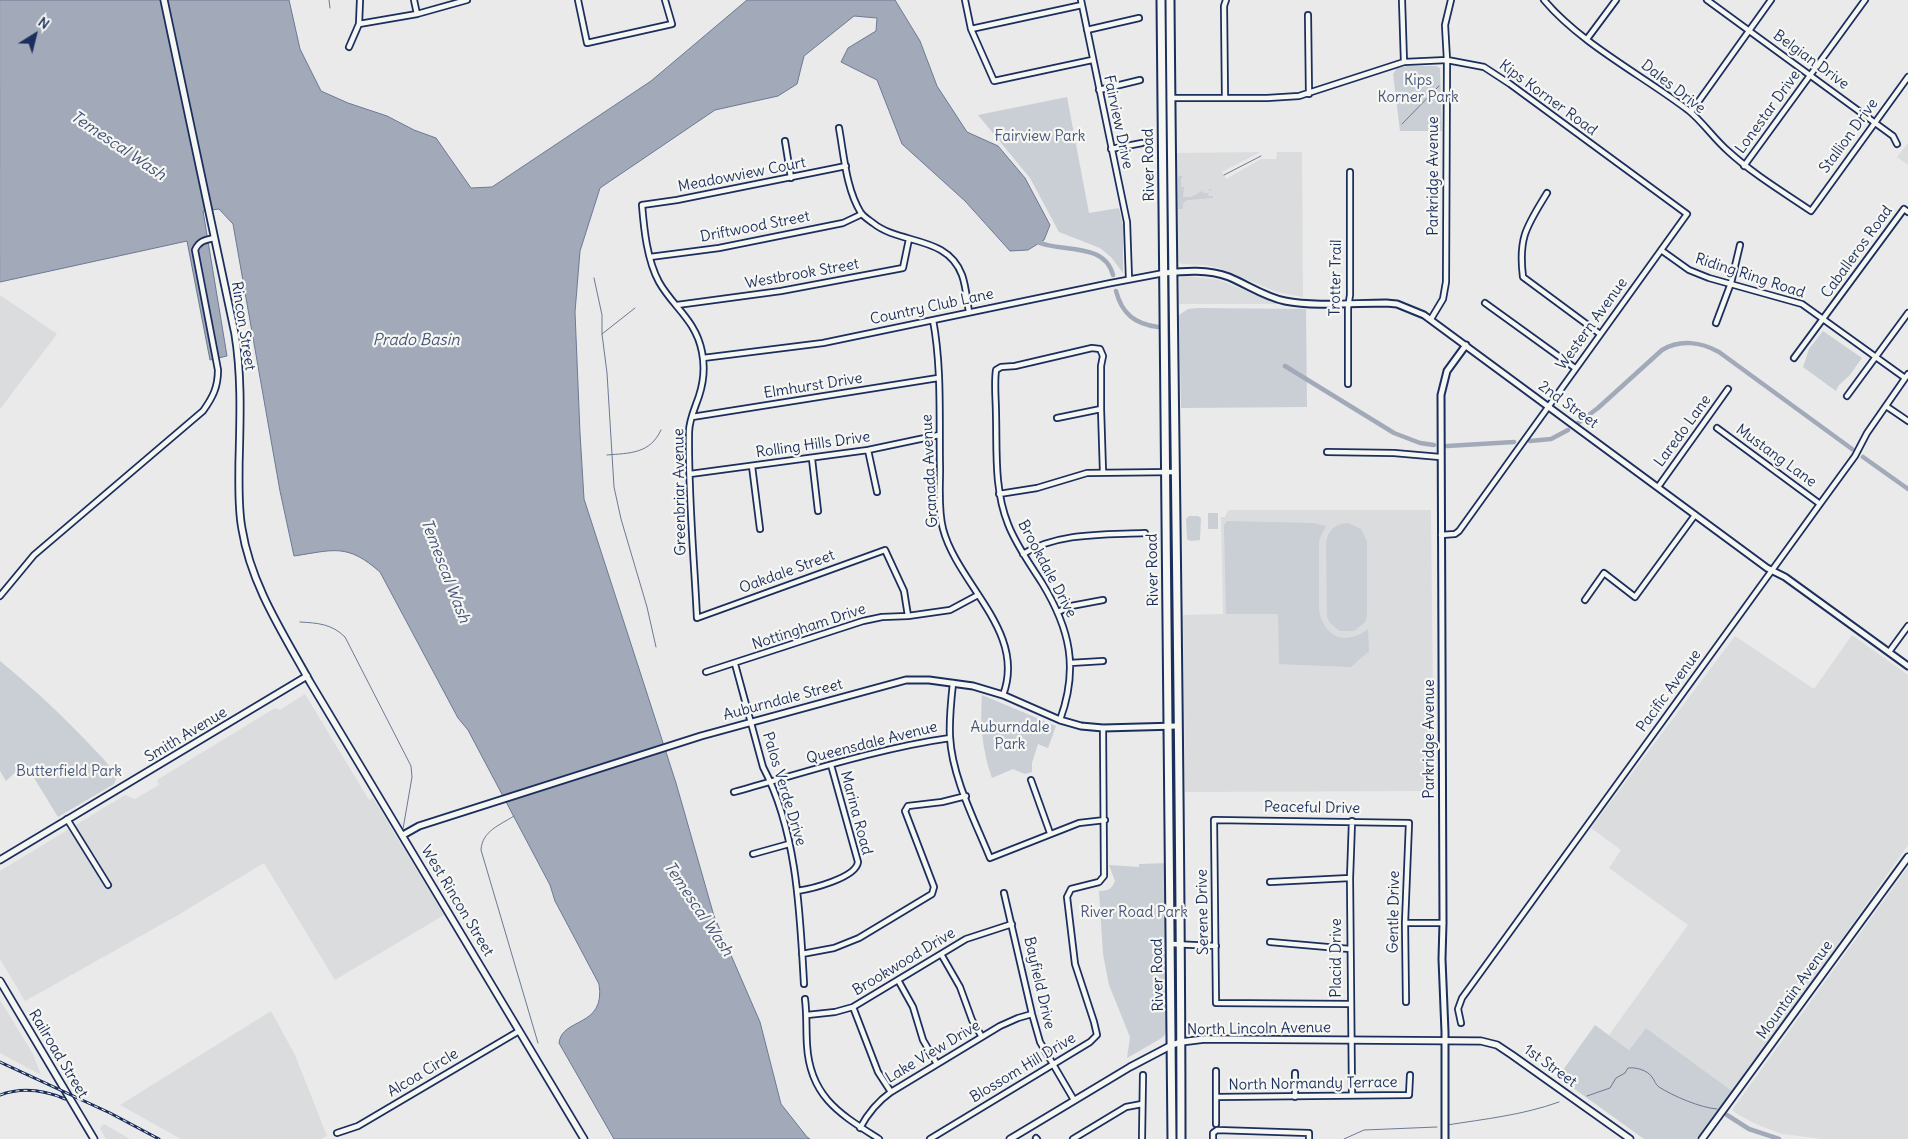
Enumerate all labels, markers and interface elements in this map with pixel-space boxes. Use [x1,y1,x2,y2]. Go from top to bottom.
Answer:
north arrow [10,10,60,60]
text: N [35,13,53,33]
street label: Belgian Drive [1770,26,1852,94]
street label: Kips Korner Road [1495,56,1601,140]
street label: Dales Drive [1637,56,1709,118]
street label: Lonestar Drive [1732,67,1804,157]
park label: Kips Korner Park [1377,72,1459,107]
street label: Fairview Drive [1099,73,1137,171]
street label: Stallion Drive [1816,95,1882,177]
water label: Temescal Wash [67,107,169,185]
street label: Parkridge Avenue [1425,116,1443,236]
park label: Fairview Park [995,128,1085,146]
street label: River Road [1139,128,1159,202]
street label: Meadowview Court [677,154,807,196]
street label: Caballeros Road [1817,202,1897,302]
street label: Driftwood Street [699,208,811,246]
street label: Trotter Trail [1326,239,1346,317]
street label: Riding Ring Road [1693,250,1807,302]
street label: Westbrook Street [744,255,860,293]
street label: Western Avenue [1553,274,1631,374]
street label: Rincon Street [227,280,259,372]
street label: Country Club Lane [869,285,995,329]
water label: Prado Basin [373,330,459,350]
street label: Elmhurst Drive [762,369,864,403]
street label: 2nd Street [1535,377,1601,433]
street label: Laredo Lane [1651,391,1715,471]
street label: Granada Avenue [918,414,942,528]
street label: Mustang Lane [1732,421,1820,491]
street label: Greenbriar Avenue [670,428,690,556]
street label: Rolling Hills Drive [755,428,871,462]
water label: Temescal Wash [416,516,474,626]
street label: Brookdale Drive [1014,517,1080,621]
street label: River Road [1143,533,1163,607]
street label: Oakdale Street [737,546,837,598]
street label: Nottingham Drive [750,600,868,654]
street label: Pacific Avenue [1633,646,1705,736]
street label: Auburndale Street [721,675,845,725]
street label: Parkridge Avenue [1421,679,1439,799]
street label: Smith Avenue [142,703,230,767]
street label: Queensdale Avenue [805,718,939,768]
park label: Auburndale Park [970,719,1050,754]
street label: Palos Verde Drive [758,730,810,848]
park label: Butterfield Park [16,763,122,781]
street label: Marina Road [836,769,876,857]
street label: Peaceful Drive [1264,798,1360,818]
street label: West Rincon Street [417,842,497,960]
water label: Temescal Wash [659,858,737,960]
street label: Serene Drive [1193,869,1213,955]
street label: Gentle Drive [1384,870,1404,954]
park label: River Road Park [1080,904,1188,922]
street label: Placid Drive [1328,918,1346,998]
street label: Brookwood Drive [849,924,959,1000]
street label: Bayfield Drive [1020,935,1058,1031]
street label: Mountain Avenue [1753,937,1837,1043]
street label: River Road [1148,938,1168,1012]
street label: Railroad Street [25,1006,91,1102]
street label: Lake View Drive [882,1017,984,1087]
street label: North Lincoln Avenue [1187,1019,1331,1039]
street label: Blossom Hill Drive [967,1029,1079,1107]
street label: 1st Street [1520,1041,1580,1091]
street label: Alcoa Circle [384,1045,462,1101]
street label: North Normandy Terrace [1228,1074,1398,1094]

